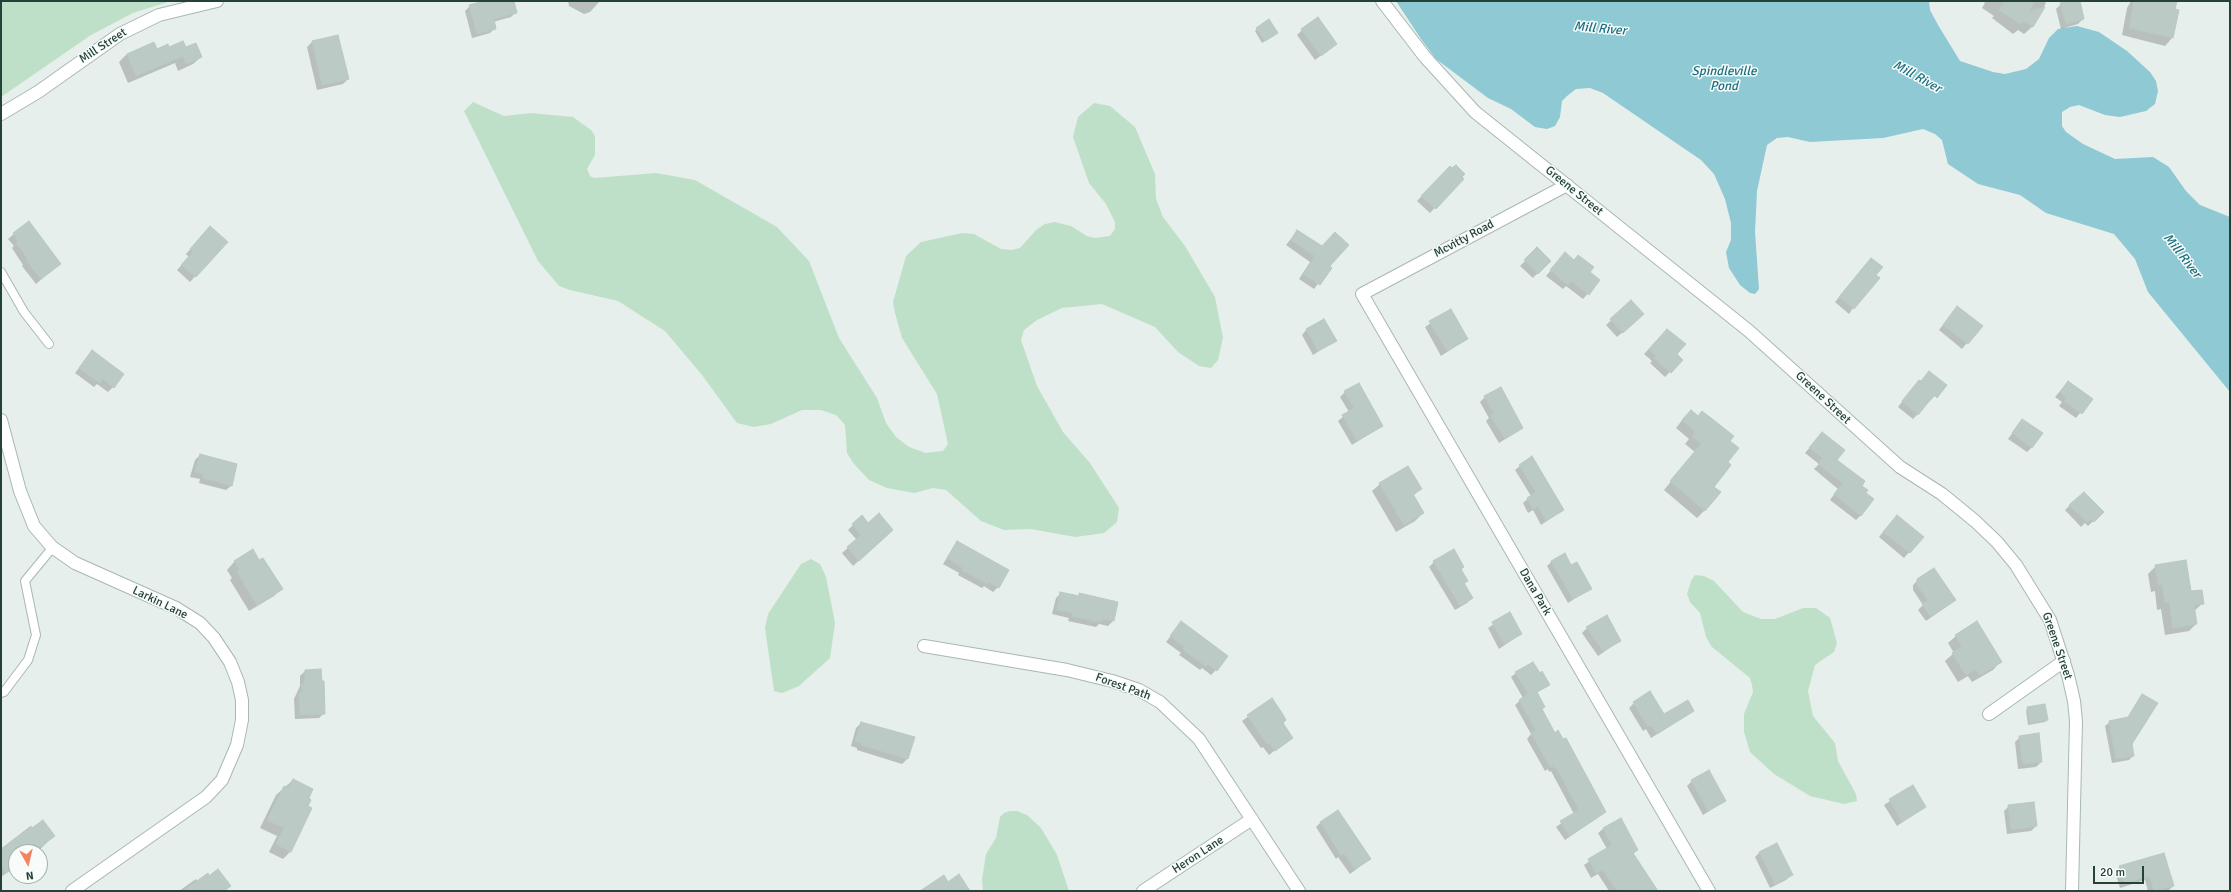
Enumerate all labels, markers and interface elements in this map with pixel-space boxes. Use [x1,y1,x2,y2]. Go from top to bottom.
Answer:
water label: Mill River [1573,19,1627,39]
street label: Mill Street [77,25,129,67]
water label: Mill River [1890,57,1944,97]
water label: Spindleville Pond [1692,64,1756,95]
street label: Greene Street [1542,163,1606,219]
street label: Mcvitty Road [1431,217,1497,261]
water label: Mill River [2160,230,2204,282]
street label: Greene Street [1792,369,1854,427]
street label: Dana Park [1516,566,1554,618]
street label: Larkin Lane [130,583,190,623]
street label: Greene Street [2039,610,2075,682]
street label: Forest Path [1093,670,1153,704]
street label: Heron Lane [1170,833,1226,877]
north arrow [8,844,48,884]
scale bar [2095,858,2146,884]
text: 20 m [2100,865,2125,880]
text: N [25,868,34,882]

